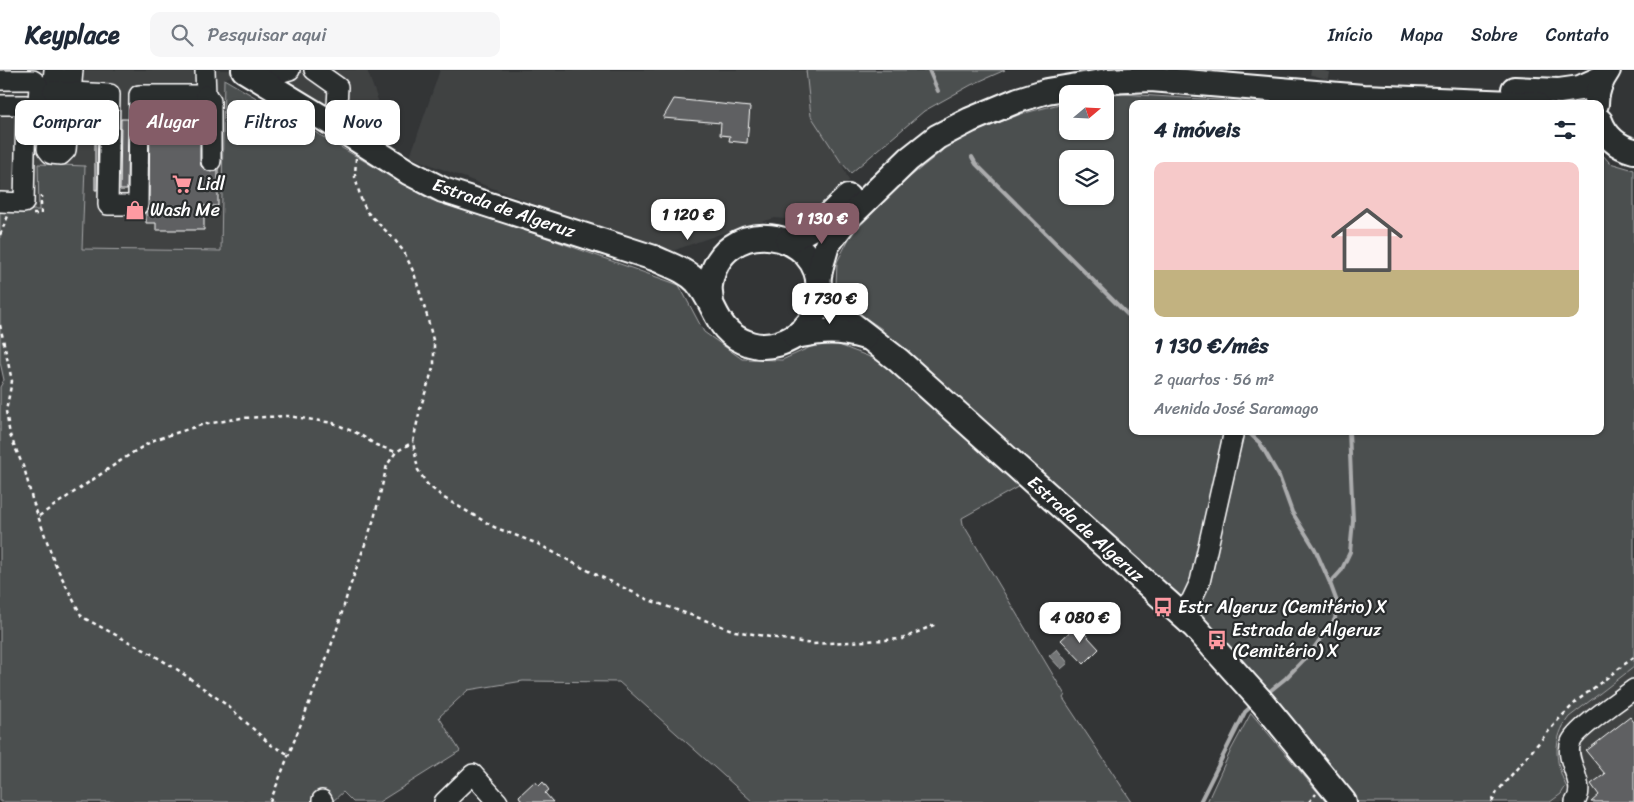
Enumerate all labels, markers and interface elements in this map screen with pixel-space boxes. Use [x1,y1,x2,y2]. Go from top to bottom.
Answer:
search box [150,12,500,57]
text: Keyplace [25,14,120,56]
text: Pesquisar aqui [208,18,327,51]
text: Início [1328,19,1373,51]
text: Mapa [1401,19,1443,51]
text: Sobre [1471,19,1518,51]
text: Contato [1546,19,1609,51]
icon: search [168,21,196,49]
north arrow [1059,85,1114,140]
map controls [1059,85,1114,205]
chip: Comprar [15,100,119,145]
chip: Alugar [129,100,217,145]
chip: Filtros [227,100,315,145]
chip: Novo [325,100,400,145]
text: 4 imóveis [1154,111,1240,149]
icon: filters [1551,116,1579,144]
button: layers [1059,150,1114,205]
place label: Lidl [197,168,226,200]
street label: Estrada de Algeruz [428,169,580,248]
supermarket icon: Lidl [171,173,193,195]
place label: Wash Me [150,194,220,226]
icon: home [1322,195,1412,285]
pin: 1 120 € [642,198,734,241]
shop icon: Wash Me [124,199,146,221]
text: 1 120 € [662,200,714,229]
pin: 1 130 € [776,202,868,245]
text: 1 130 € [796,204,848,233]
pin: 1 730 € [784,282,876,325]
text: 1 730 € [803,284,857,313]
text: 1 130 €/mês [1154,327,1269,365]
text: 2 quartos · 56 m² [1154,365,1274,394]
text: Avenida José Saramago [1154,394,1318,423]
street label: Estrada de Algeruz [1020,467,1153,591]
place label: Estr Algeruz (Cemitério) X [1178,591,1388,623]
bus stop icon: Estr Algeruz (Cemitério) X [1152,596,1174,618]
pin: 4 080 € [1034,602,1126,644]
text: 4 080 € [1051,603,1109,632]
place label: Estrada de Algeruz (Cemitério) X [1232,614,1382,667]
bus stop icon: Estrada de Algeruz (Cemitério) X [1206,629,1228,651]

